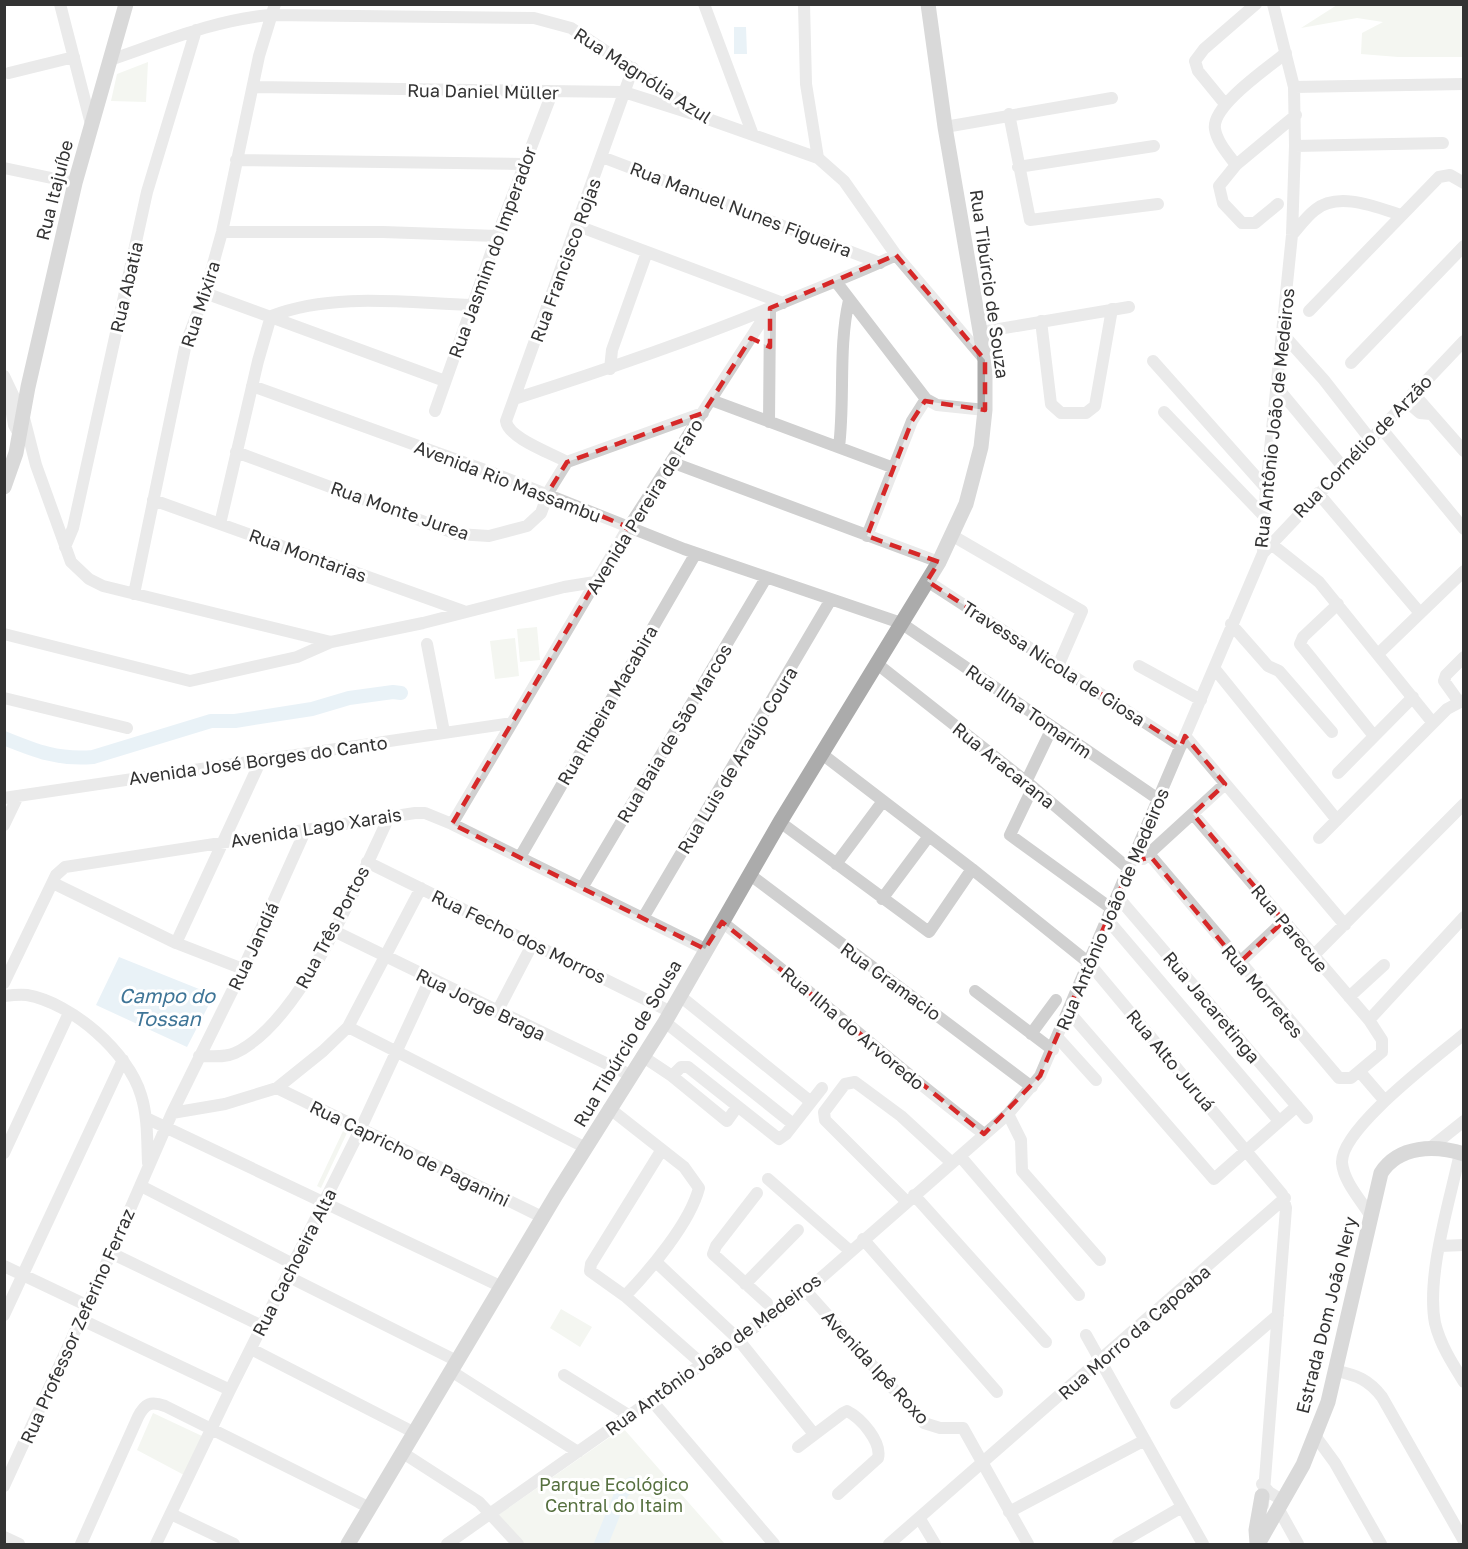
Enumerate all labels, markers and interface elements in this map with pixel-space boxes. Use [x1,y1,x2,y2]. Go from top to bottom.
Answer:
street label: Rua Magnólia Azul [570,22,716,128]
street label: Rua Daniel Müller [407,79,559,103]
street label: Rua Itajuíbe [31,137,77,243]
street label: Rua Jasmim do Imperador [443,143,541,361]
street label: Rua Manuel Nunes Figueira [627,157,855,261]
street label: Rua Francisco Rojas [525,175,605,345]
street label: Rua Tibúrcio de Souza [966,188,1014,380]
street label: Rua Abatia [105,239,147,335]
street label: Rua Mixira [176,258,224,350]
street label: Rua Antônio João de Medeiros [1249,287,1299,549]
street label: Rua Cornélio de Arzão [1288,370,1436,522]
street label: Avenida Pereira de Faro [581,414,707,598]
street label: Avenida Rio Massambu [412,435,604,527]
street label: Rua Monte Jurea [328,476,472,544]
street label: Rua Montarias [246,524,370,586]
street label: Travessa Nicola de Giosa [958,596,1150,730]
street label: Rua Ribeira Macabira [552,621,662,789]
street label: Rua Baia de São Marcos [612,640,736,826]
street label: Rua Ilha Tomarim [962,659,1096,763]
street label: Rua Luis de Araújo Coura [672,663,802,857]
street label: Rua Aracarana [949,717,1059,813]
street label: Avenida José Borges do Canto [127,731,389,789]
street label: Rua Antônio João de Medeiros [1051,784,1173,1034]
street label: Avenida Lago Xarais [229,803,403,851]
street label: Rua Três Portos [290,862,374,992]
street label: Rua Parecue [1247,880,1333,976]
street label: Rua Fecho dos Morros [428,884,610,988]
street label: Rua Jandiá [223,898,283,994]
street label: Rua Gramacio [837,937,945,1025]
street label: Rua Morretes [1218,940,1308,1042]
street label: Rua Jacaretinga [1159,947,1265,1067]
street label: Rua Tibúrcio de Sousa [568,955,686,1131]
street label: Rua Ilha do Arvoredo [777,962,929,1094]
street label: Rua Jorge Braga [413,963,549,1045]
water label: Campo do Tossan [119,983,216,1030]
street label: Rua Alto Juruá [1122,1005,1220,1115]
street label: Rua Capricho de Paganini [306,1095,514,1211]
street label: Rua Cachoeira Alta [247,1184,341,1340]
street label: Rua Professor Zeferino Ferraz [15,1205,139,1447]
street label: Estrada Dom João Nery [1291,1214,1361,1416]
street label: Rua Morro da Capoaba [1053,1260,1215,1404]
street label: Rua Antônio João de Medeiros [601,1268,825,1440]
street label: Avenida Ipê Roxo [818,1306,934,1428]
park label: Parque Ecológico Central do Itaim [539,1473,689,1516]

